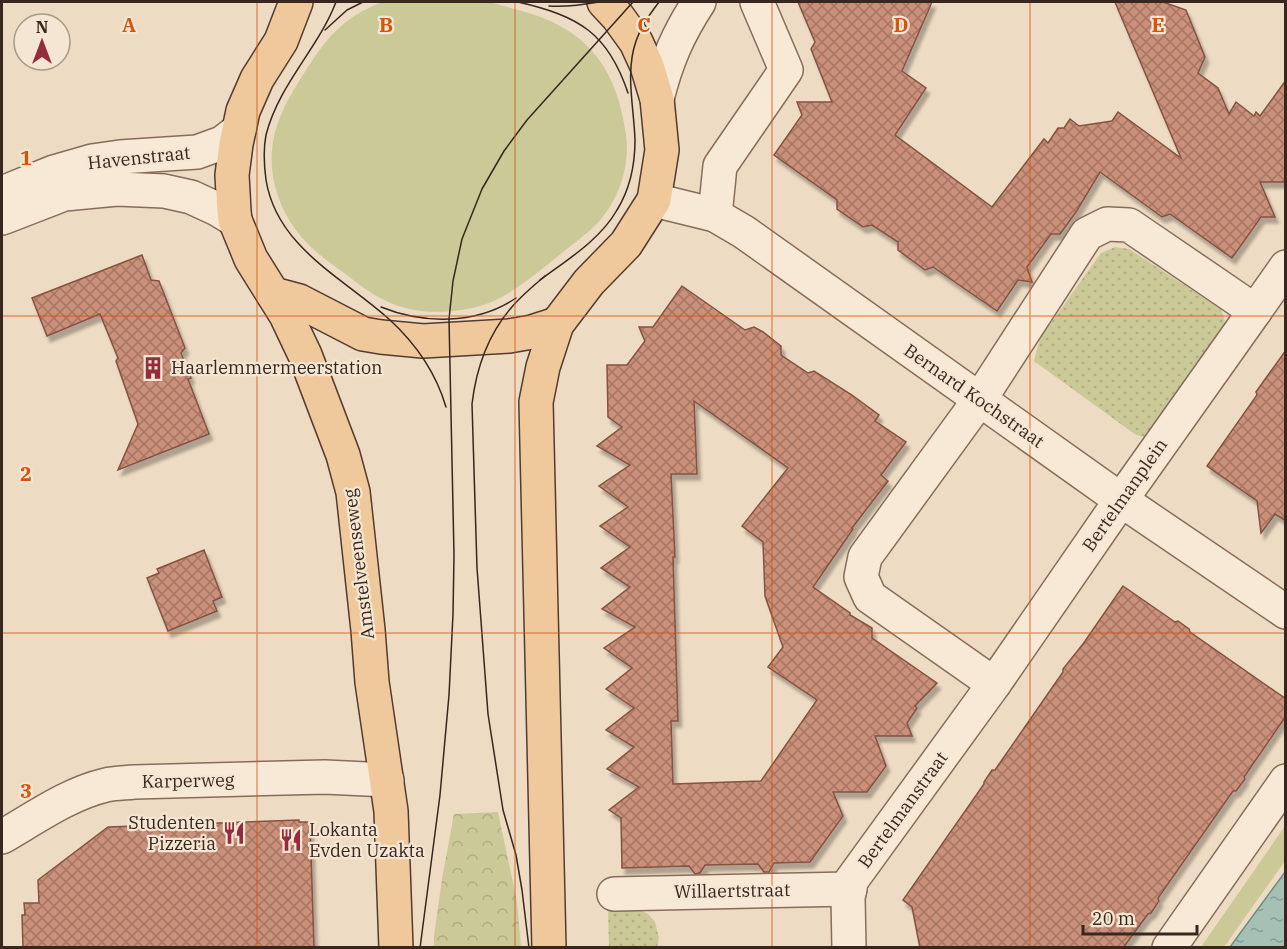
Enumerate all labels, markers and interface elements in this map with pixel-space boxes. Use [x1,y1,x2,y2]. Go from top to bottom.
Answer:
text: A [122,11,136,38]
text: B [379,11,393,38]
text: C [637,11,651,38]
text: D [893,11,909,38]
text: E [1151,11,1165,38]
north arrow [12,12,72,72]
text: N [36,17,48,37]
street label: Havenstraat [86,141,191,174]
text: 1 [20,144,32,171]
street label: Bernard Kochstraat [900,339,1049,453]
building icon: Haarlemmermeerstation [140,355,166,381]
place label: Haarlemmermeerstation [171,356,383,379]
street label: Bertelmanplein [1077,434,1172,556]
text: 2 [20,460,32,487]
street label: Amstelveenseweg [338,487,379,641]
street label: Bertelmanstraat [853,747,953,873]
street label: Karperweg [141,768,235,793]
text: 3 [20,777,32,804]
place label: Studenten Pizzeria [128,811,216,855]
place label: Lokanta Evden Uzakta [309,818,425,862]
restaurant icon: Studenten Pizzeria [221,820,247,846]
restaurant icon: Lokanta Evden Uzakta [278,827,304,853]
street label: Willaertstraat [674,878,790,903]
scale bar [1083,898,1197,936]
text: 20 m [1092,907,1135,930]

